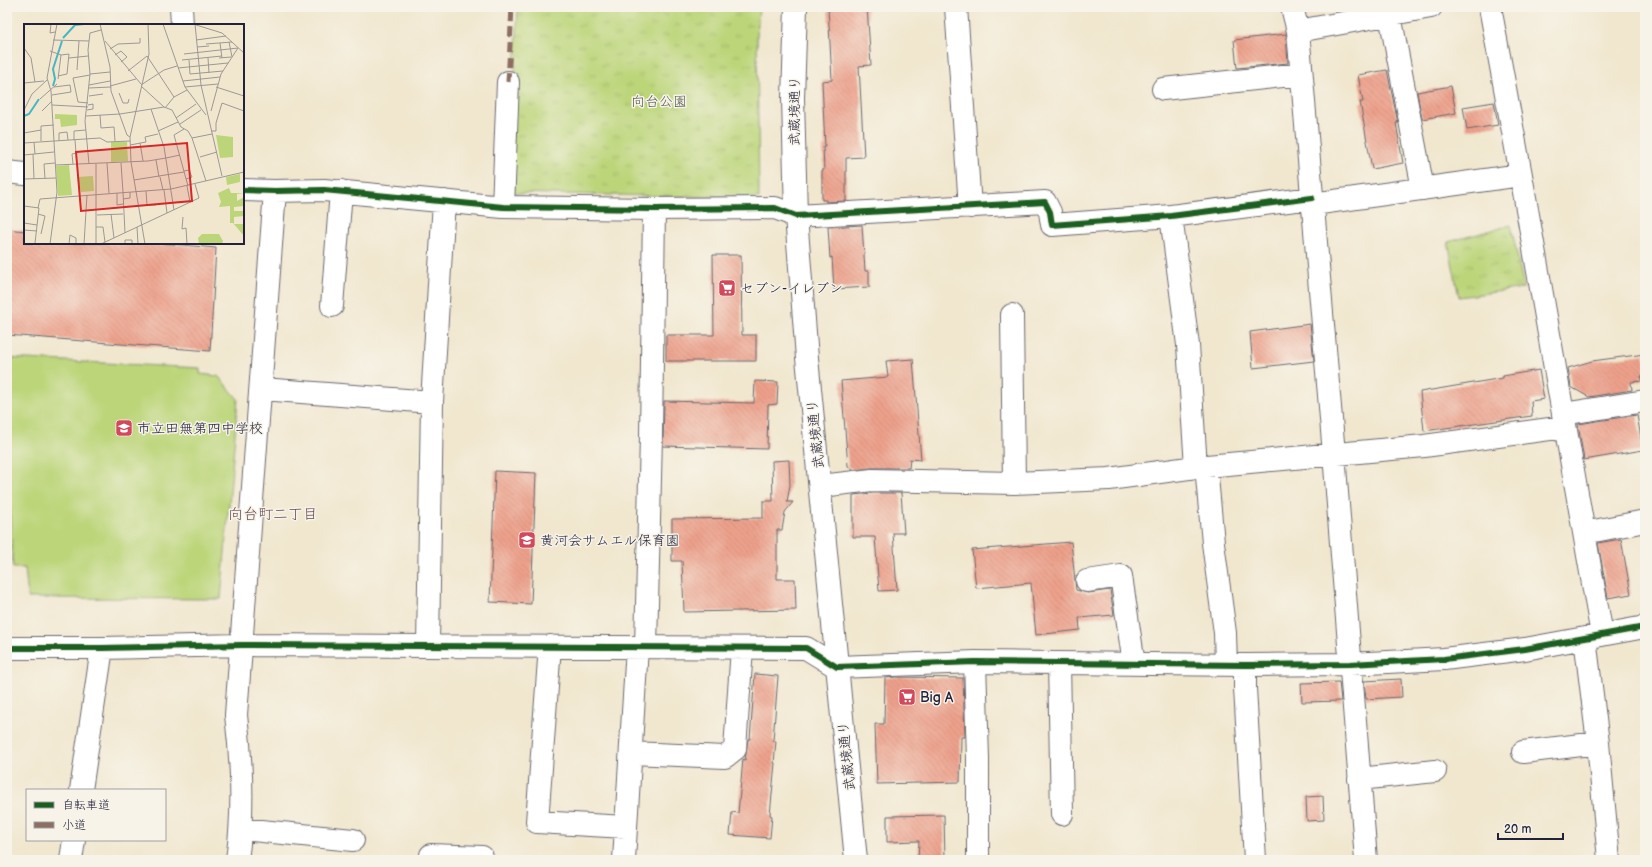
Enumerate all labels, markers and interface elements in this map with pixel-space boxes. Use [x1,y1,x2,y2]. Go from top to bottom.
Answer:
inset map [24,24,244,244]
street label: 武蔵境通り [786,76,803,146]
park label: 向台公園 [631,93,687,110]
supermarket icon: セブン-イレブン [717,278,737,298]
place label: セブン-イレブン [740,280,843,297]
street label: 武蔵境通り [803,398,828,470]
school or university icon: 市立田無第四中学校 [114,418,134,438]
place label: 市立田無第四中学校 [137,420,263,437]
district label: 向台町二丁目 [228,505,318,524]
school or university icon: 黄河会サムエル保育園 [517,530,537,550]
place label: 黄河会サムエル保育園 [540,532,679,549]
supermarket icon: Big A [897,687,917,707]
place label: Big A [920,689,954,706]
street label: 武蔵境通り [834,720,859,792]
legend [26,789,166,841]
text: 自転車道 [62,798,110,813]
scale bar [1498,815,1563,841]
text: 小道 [62,818,86,833]
text: 20 m [1504,822,1531,837]

